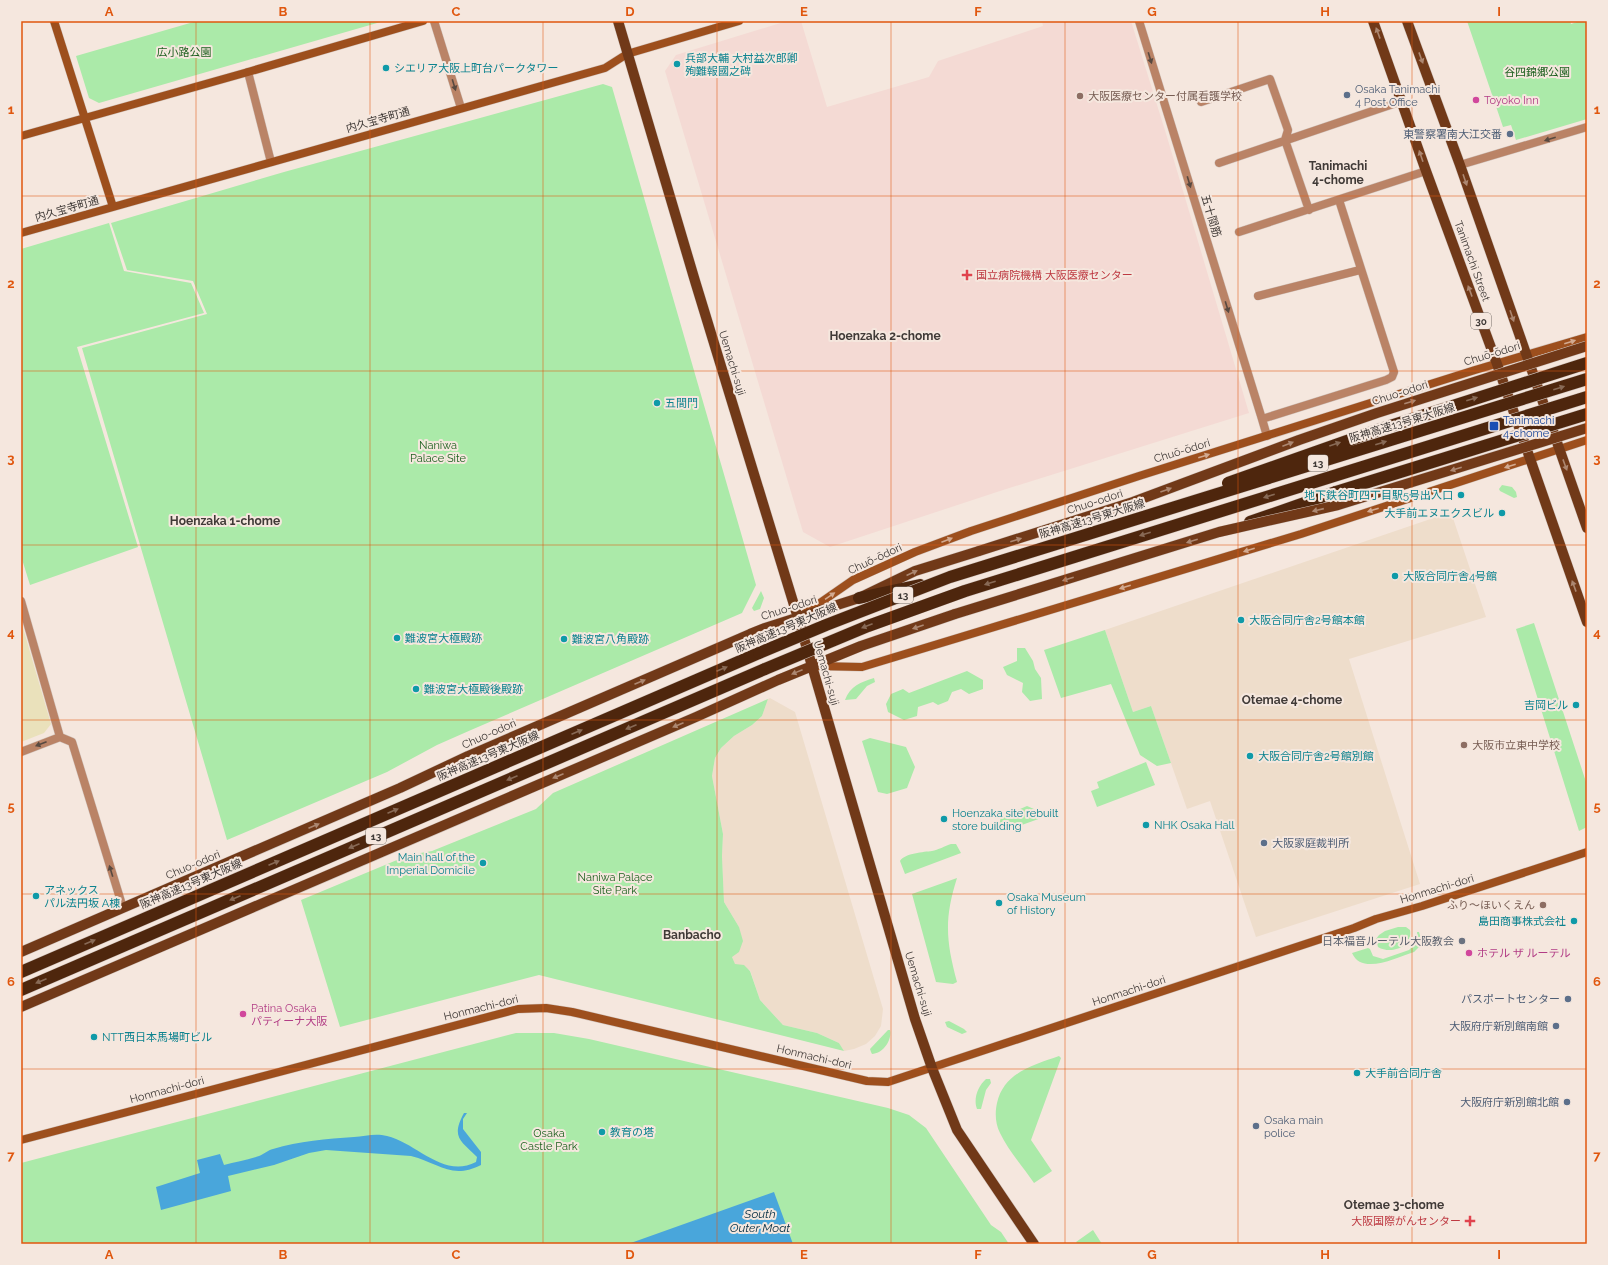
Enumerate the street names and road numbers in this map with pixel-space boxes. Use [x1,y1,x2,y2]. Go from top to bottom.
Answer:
street label: 内久宝寺町通 [344,105,412,135]
street label: 五十間筋 [1198,193,1224,239]
street label: 内久宝寺町通 [33,194,101,224]
street label: Tanimachi Street [1451,219,1493,303]
road number: 30 [1471,313,1491,329]
street label: Uemachi-suji [716,329,748,397]
street label: Chuō-ōdori [1462,339,1522,369]
street label: Chuo-odori [1370,378,1430,408]
street label: 阪神高速13号東大阪線 [1348,401,1456,445]
street label: Chuō-ōdori [1152,436,1212,466]
road number: 13 [1308,455,1328,471]
street label: Chuo-odori [1065,487,1125,517]
street label: 阪神高速13号東大阪線 [1038,497,1146,541]
street label: Chuō-ōdori [846,541,904,577]
road number: 13 [893,587,913,603]
street label: Chuo-odori [759,593,819,623]
street label: 阪神高速13号東大阪線 [733,601,839,655]
street label: Uemachi-suji [811,639,841,707]
street label: Chuo-odori [460,716,518,752]
street label: 阪神高速13号東大阪線 [435,729,541,783]
road number: 13 [366,828,386,844]
street label: Chuo-odori [164,848,222,882]
street label: 阪神高速13号東大阪線 [138,857,244,911]
street label: Honmachi-dori [1399,872,1475,906]
street label: Uemachi-suji [902,950,934,1018]
street label: Honmachi-dori [1091,973,1167,1009]
street label: Honmachi-dori [442,992,520,1024]
street label: Honmachi-dori [775,1042,853,1072]
street label: Honmachi-dori [128,1074,206,1106]

